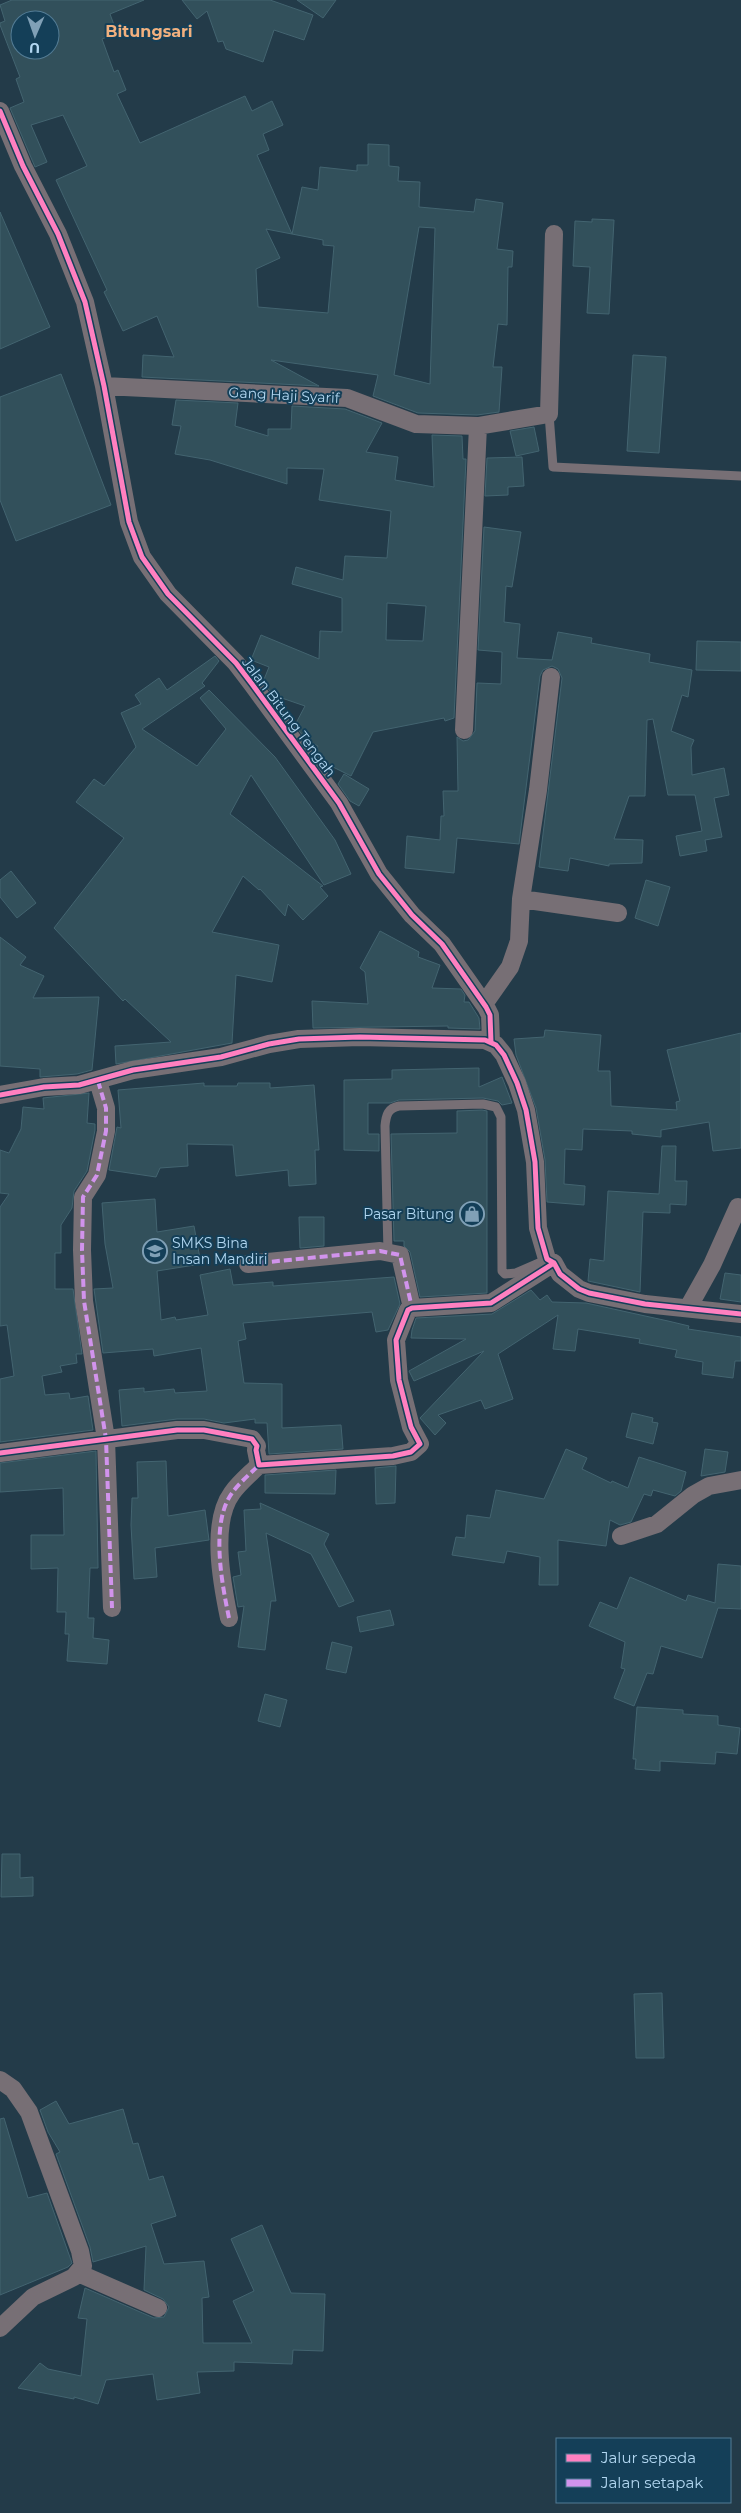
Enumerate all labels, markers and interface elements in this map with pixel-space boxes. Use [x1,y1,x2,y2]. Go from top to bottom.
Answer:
north arrow [10,10,60,60]
district label: Bitungsari [105,22,193,41]
text: U [29,39,40,57]
street label: Gang Haji Syarif [228,383,341,407]
street label: Jalan Bitung Tengah [238,653,340,780]
shop icon: Pasar Bitung [459,1201,485,1227]
place label: Pasar Bitung [363,1205,454,1223]
place label: SMKS Bina Insan Mandiri [172,1234,268,1268]
school or university icon: SMKS Bina Insan Mandiri [142,1238,168,1264]
legend [556,2438,731,2503]
text: Jalur sepeda [600,2448,696,2467]
text: Jalan setapak [600,2473,703,2492]

